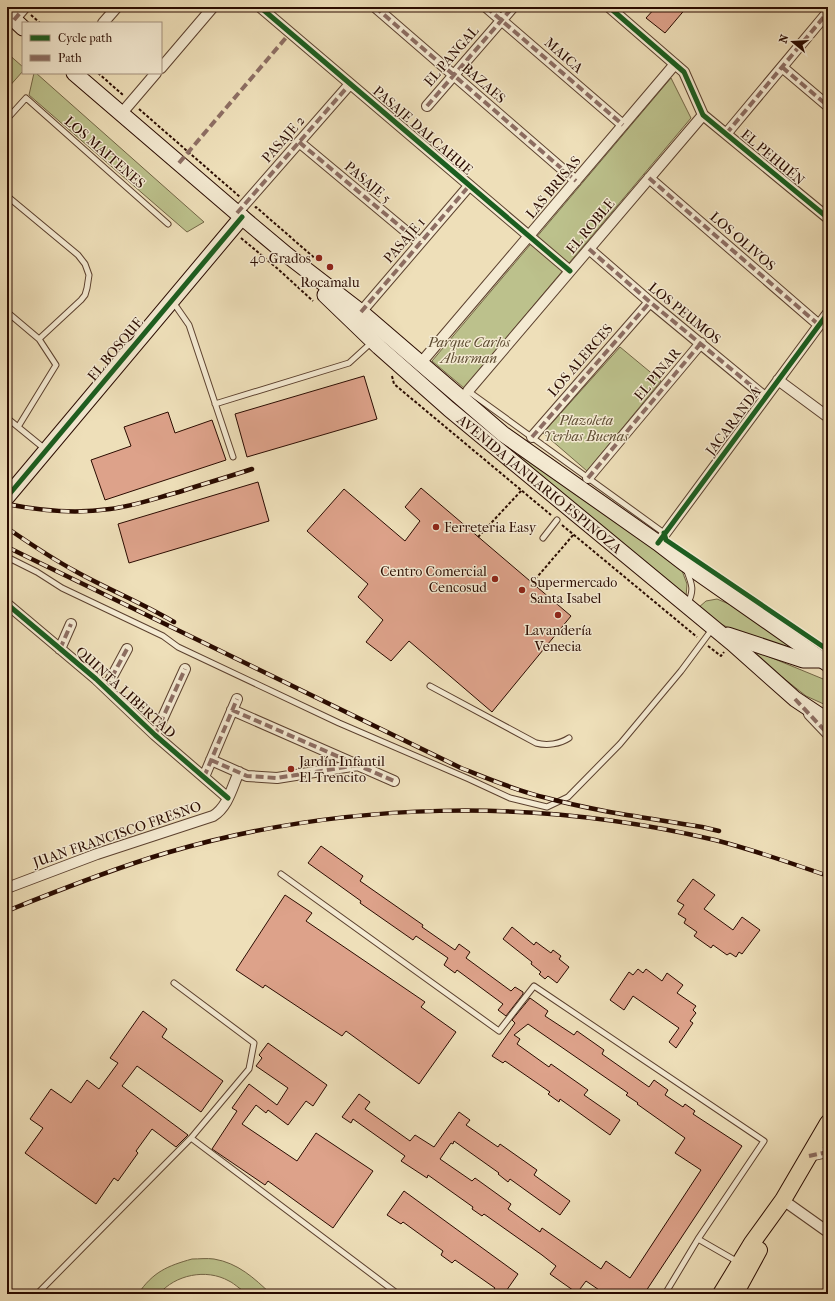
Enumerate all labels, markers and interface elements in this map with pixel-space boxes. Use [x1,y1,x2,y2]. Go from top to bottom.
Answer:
legend [22,22,162,74]
street label: EL PANGAL [420,22,483,90]
north arrow [773,22,813,62]
text: Cycle path [58,31,113,45]
text: N [776,32,792,45]
street label: MAICA [541,34,587,77]
text: Path [58,51,82,65]
street label: BAZAES [458,60,509,107]
street label: PASAJE DALCAHUE [369,82,476,179]
street label: PASAJE 2 [258,112,309,166]
street label: LOS MAITENES [61,113,149,192]
street label: EL PEHUÉN [737,125,809,189]
street label: LAS BRISAS [522,153,584,222]
street label: PASAJE 5 [341,158,395,207]
street label: EL ROBLE [562,195,619,257]
street label: LOS OLIVOS [706,208,779,275]
street label: PASAJE 1 [380,214,429,267]
place label: 40 Grados [250,250,311,267]
marker: 40 Grados [314,253,324,263]
marker: Rocamalu [325,262,335,272]
place label: Rocamalu [300,274,360,291]
street label: LOS PEUMOS [645,279,724,348]
street label: EL BOSQUE [84,314,147,384]
street label: LOS ALERCES [544,321,617,400]
park label: Parque Carlos Aburman [427,334,511,367]
street label: EL PINAR [630,344,685,404]
street label: JACARANDÁ [701,382,765,460]
street label: AVENIDA JANUARIO ESPINOZA [453,411,626,558]
park label: Plazoleta Yerbas Buenas [544,412,629,445]
place label: Ferreteria Easy [444,519,537,536]
marker: Ferreteria Easy [431,522,441,532]
place label: Centro Comercial Cencosud [380,563,487,596]
marker: Centro Comercial Cencosud [490,574,500,584]
place label: Supermercado Santa Isabel [530,574,617,607]
marker: Supermercado Santa Isabel [517,585,527,595]
marker: Lavandería Venecia [553,610,563,620]
place label: Lavandería Venecia [524,622,592,655]
street label: QUINTA LIBERTAD [72,643,179,742]
place label: Jardín Infantil El Trencito [298,753,385,786]
marker: Jardín Infantil El Trencito [286,764,296,774]
street label: JUAN FRANCISCO FRESNO [30,798,203,872]

